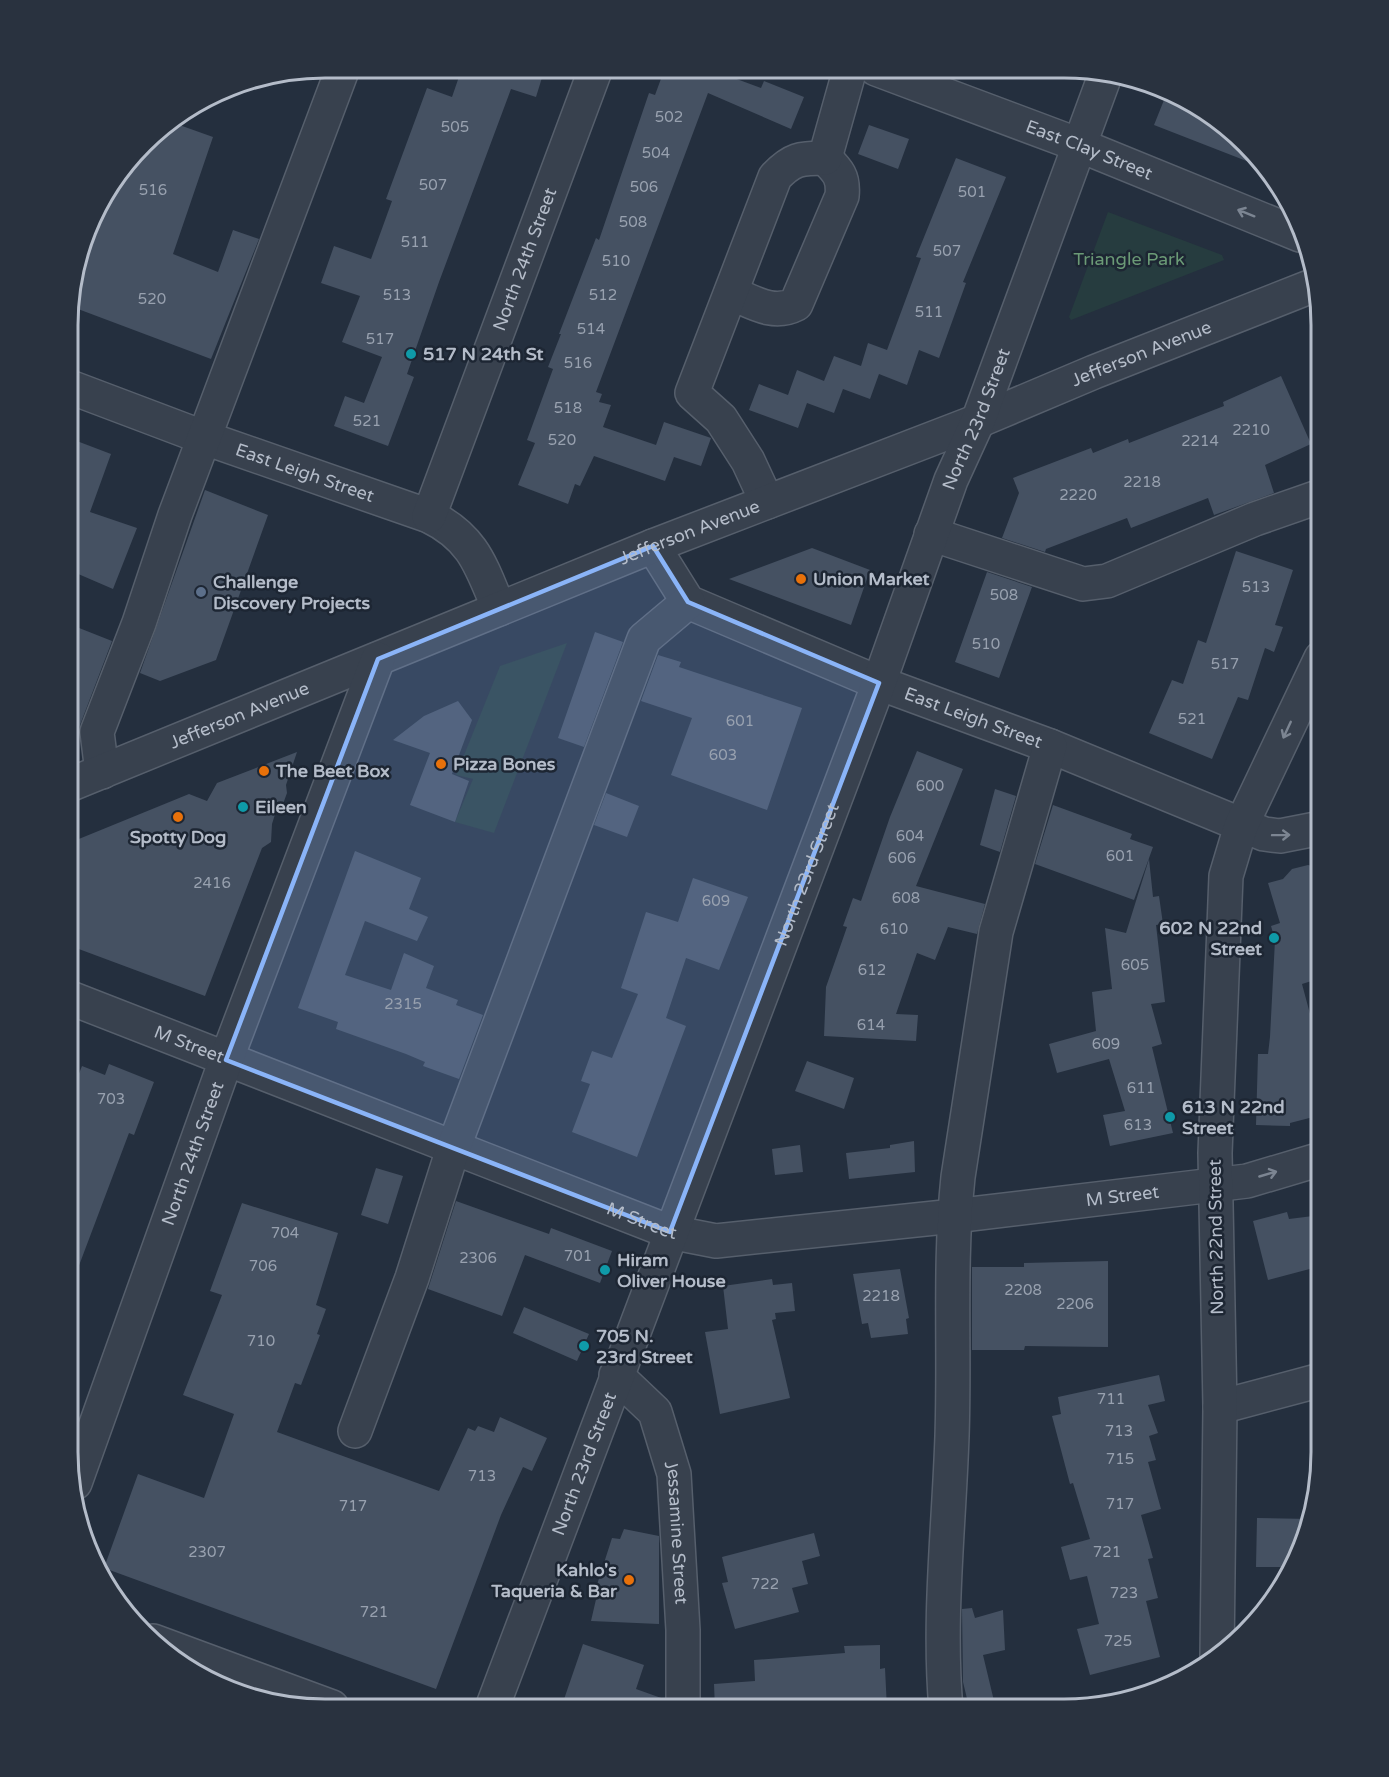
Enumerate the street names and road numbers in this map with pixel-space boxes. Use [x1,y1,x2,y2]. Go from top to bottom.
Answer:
street label: East Clay Street [1023,115,1156,185]
street label: North 24th Street [488,184,561,334]
street label: Jefferson Avenue [1068,316,1215,391]
street label: North 23rd Street [937,345,1015,493]
street label: East Leigh Street [233,438,377,507]
street label: Jefferson Avenue [616,495,763,570]
street label: Jefferson Avenue [166,677,312,754]
street label: East Leigh Street [901,682,1045,753]
street label: North 23rd Street [770,800,844,949]
street label: M Street [151,1021,227,1068]
street label: North 24th Street [157,1078,228,1228]
street label: North 22nd Street [1204,1159,1228,1315]
street label: M Street [1085,1181,1160,1211]
street label: M Street [604,1197,679,1244]
street label: North 23rd Street [547,1389,621,1539]
street label: Jessamine Street [659,1458,693,1605]

